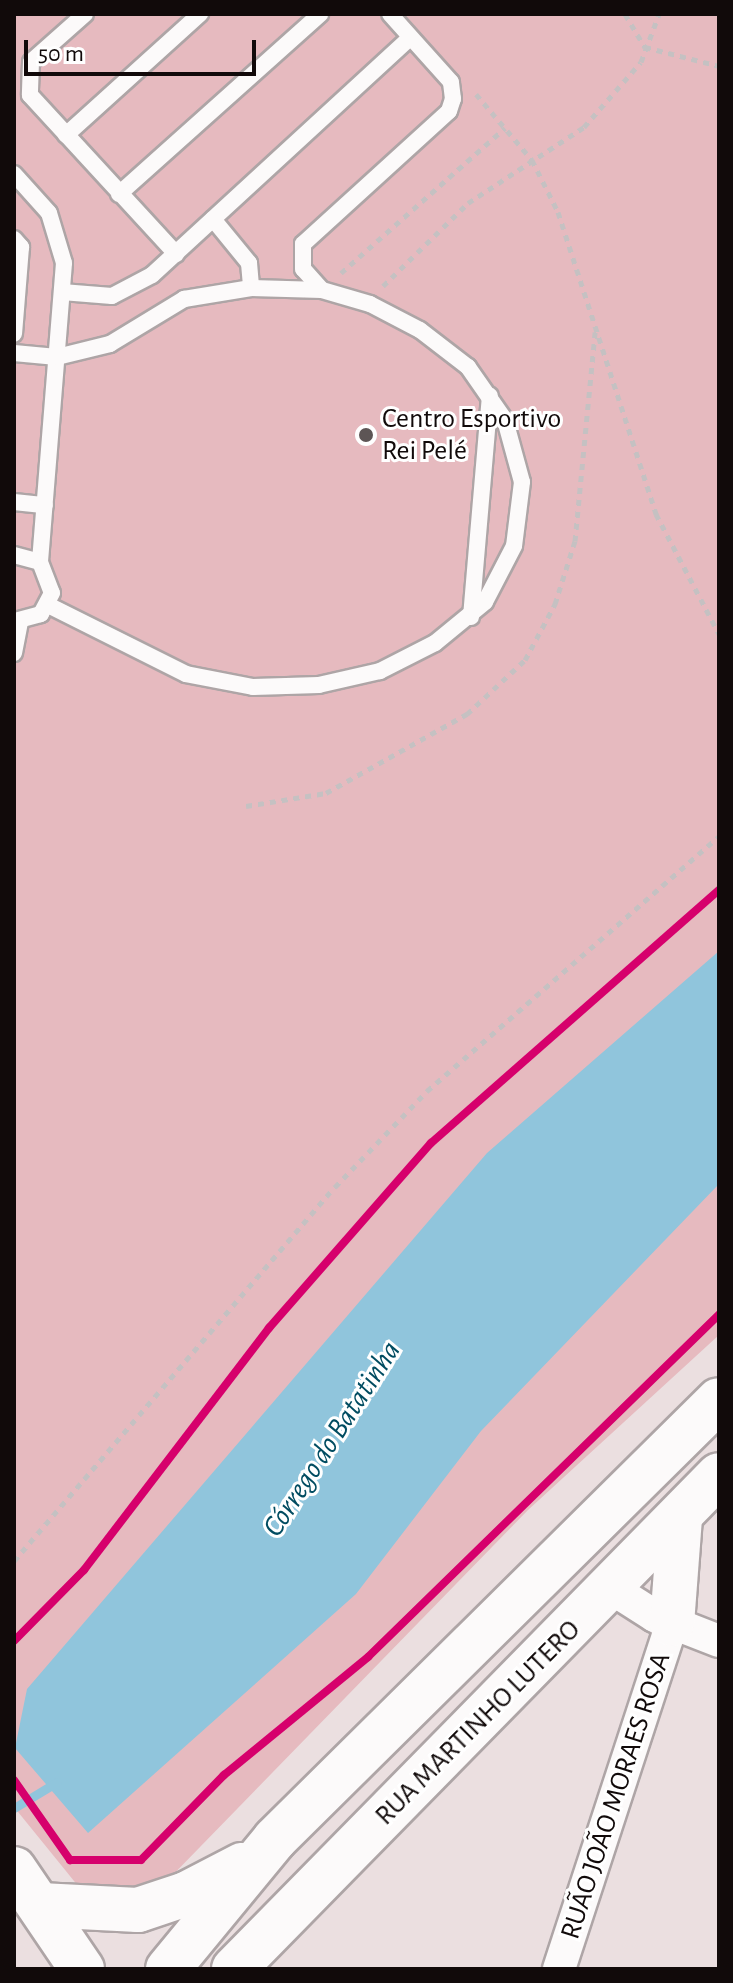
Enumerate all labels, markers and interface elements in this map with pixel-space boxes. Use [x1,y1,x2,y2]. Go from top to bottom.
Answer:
scale bar [28,24,260,74]
text: 50 m [38,42,84,66]
place label: Centro Esportivo Rei Pelé [382,402,561,468]
marker: Centro Esportivo Rei Pelé [357,426,375,444]
water label: Córrego do Batatinha [255,1334,409,1544]
street label: RUA MARTINHO LUTERO [368,1613,588,1833]
street label: RUÃO JOÃO MORAES ROSA [554,1648,678,1944]

